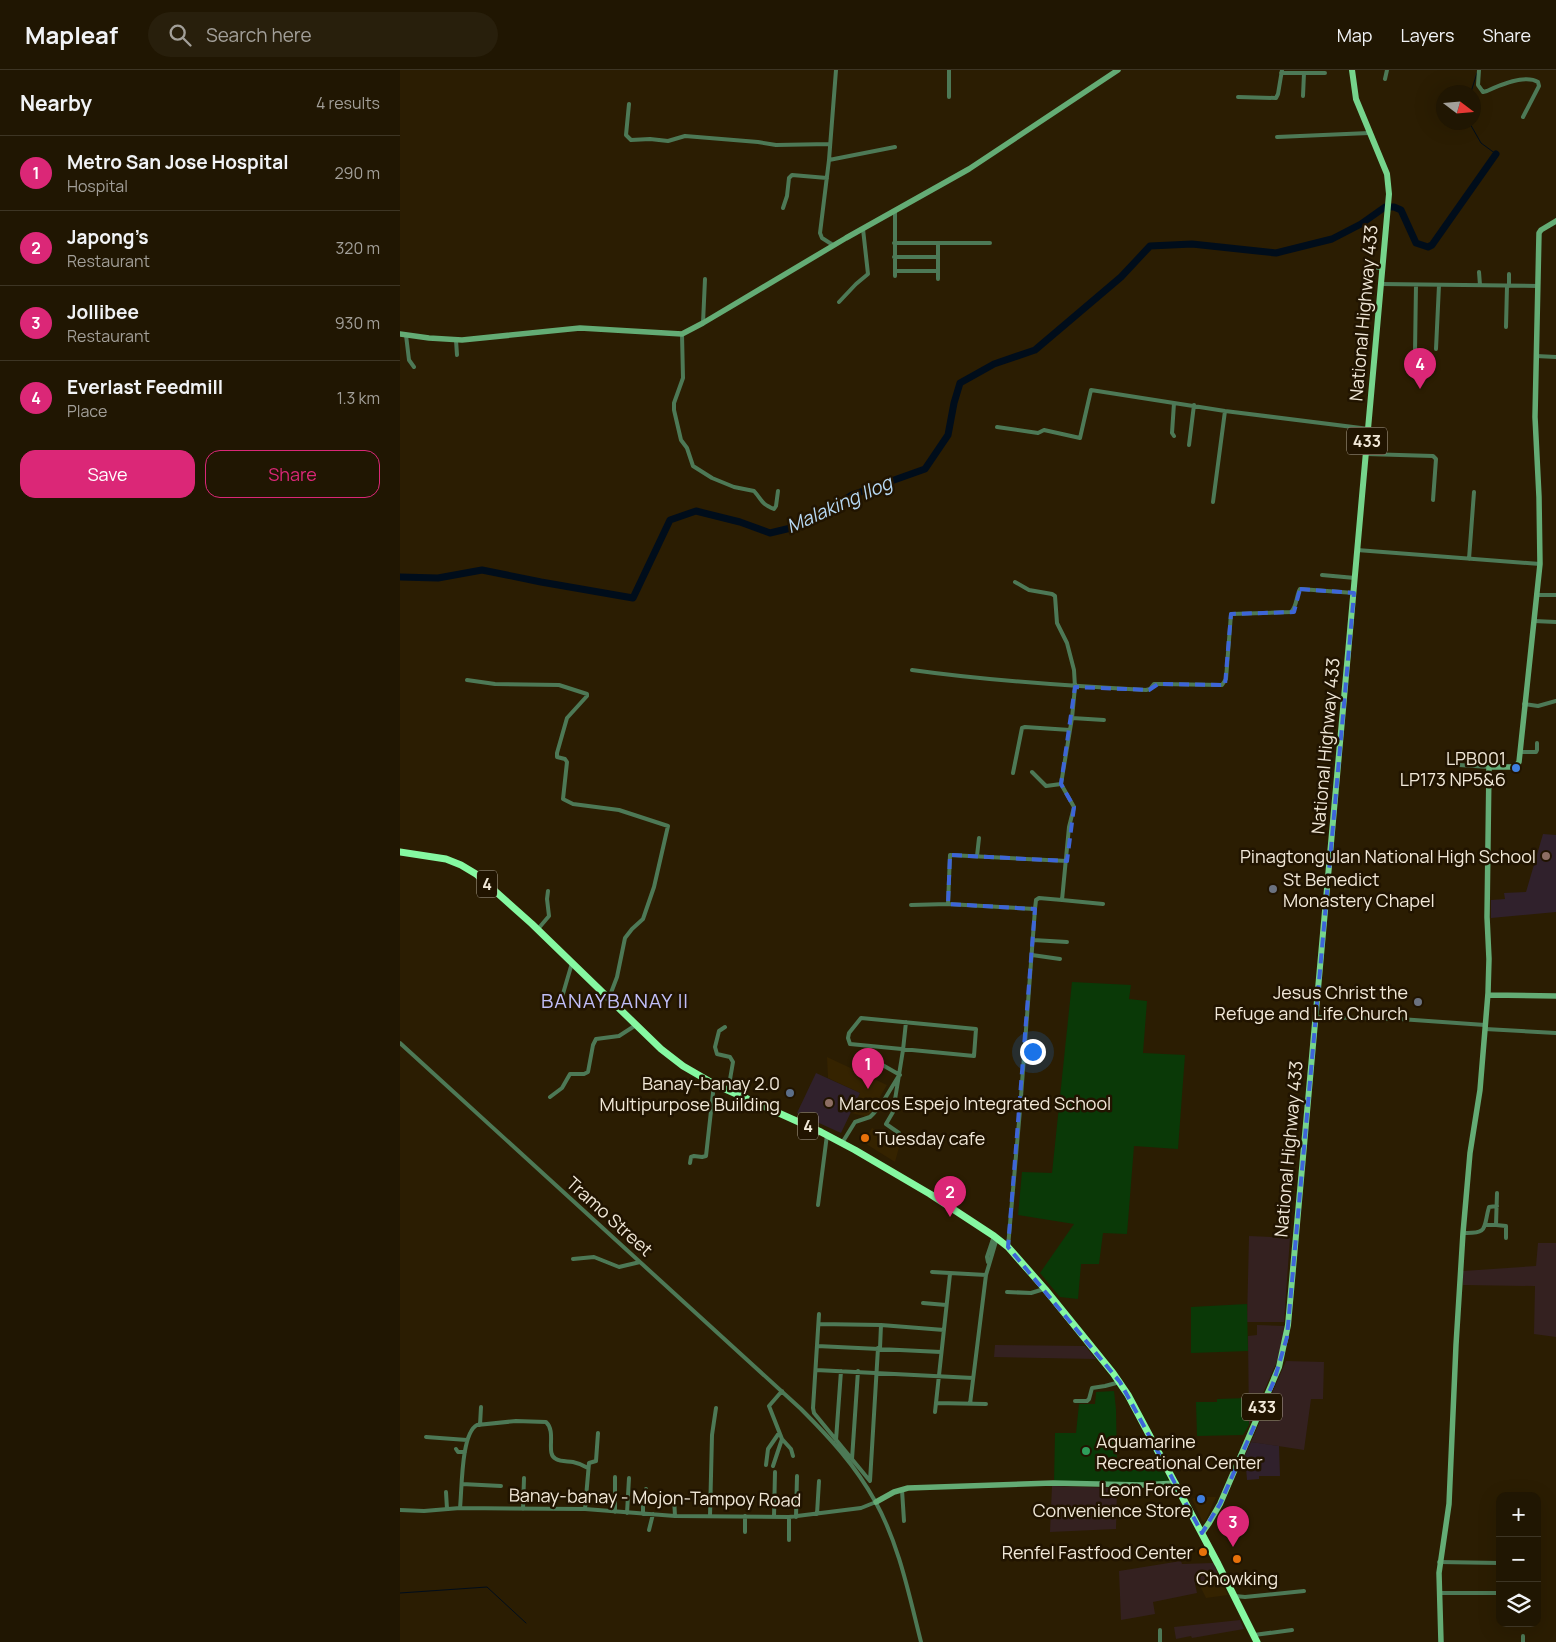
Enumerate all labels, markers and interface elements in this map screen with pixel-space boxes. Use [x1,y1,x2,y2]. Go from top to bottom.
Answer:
search box [148,12,498,57]
text: Mapleaf [25,18,118,51]
icon: search [166,21,194,49]
text: Search here [206,22,312,48]
text: Map [1337,23,1372,47]
text: Layers [1400,23,1454,47]
text: Share [1482,23,1531,47]
north arrow [1436,85,1481,130]
text: Nearby [20,89,92,117]
text: 4 results [316,92,380,114]
text: Metro San Jose Hospital [67,149,289,175]
text: 1 [32,162,40,184]
text: 290 m [334,162,380,184]
text: Hospital [67,175,128,197]
text: Japong’s [67,224,149,250]
street label: National Highway 433 [1343,224,1383,402]
text: 2 [31,237,41,259]
text: 320 m [336,237,380,259]
text: Restaurant [67,250,150,272]
text: Jollibee [67,299,139,325]
text: 3 [31,312,41,334]
text: 930 m [335,312,380,334]
text: Restaurant [67,325,150,347]
pin: 4 [1404,348,1436,389]
text: Everlast Feedmill [67,374,223,400]
text: 4 [31,387,41,409]
text: 1.3 km [337,387,380,409]
text: Place [67,400,107,422]
road number: 433 [1347,428,1387,454]
button: Save [20,450,195,498]
button: Share [205,450,380,498]
water label: Malaking Ilog [782,468,898,539]
street label: National Highway 433 [1305,657,1345,835]
place label: LPB001 LP173 NP5&6 [1400,746,1506,791]
marker: LPB001 LP173 NP5&6 [1510,762,1522,774]
place label: Pinagtongulan National High School [1240,844,1536,868]
marker: Pinagtongulan National High School [1540,850,1552,862]
place label: St Benedict Monastery Chapel [1283,867,1435,912]
road number: 4 [477,871,497,898]
marker: St Benedict Monastery Chapel [1267,883,1279,895]
place label: Jesus Christ the Refuge and Life Church [1215,980,1408,1025]
district label: BANAYBANAY II [541,987,689,1014]
marker: Jesus Christ the Refuge and Life Church [1412,996,1424,1008]
your location [1020,1039,1046,1065]
pin: 1 [852,1048,884,1089]
street label: National Highway 433 [1268,1060,1308,1238]
place label: Banay-banay 2.0 Multipurpose Building [600,1071,780,1116]
marker: Banay-banay 2.0 Multipurpose Building [784,1087,796,1099]
place label: Marcos Espejo Integrated School [839,1091,1111,1115]
marker: Marcos Espejo Integrated School [823,1097,835,1109]
road number: 4 [798,1112,818,1140]
place label: Tuesday cafe [875,1126,985,1150]
marker: Tuesday cafe [859,1132,871,1144]
street label: Tramo Street [562,1171,658,1261]
pin: 2 [934,1176,966,1217]
road number: 433 [1242,1394,1282,1420]
place label: Aquamarine Recreational Center [1096,1429,1263,1474]
marker: Aquamarine Recreational Center [1080,1445,1092,1457]
place label: Leon Force Convenience Store [1033,1477,1191,1522]
street label: Banay-banay - Mojon-Tampoy Road [509,1482,801,1512]
map controls [1496,1492,1541,1627]
button: + [1496,1492,1541,1537]
marker: Leon Force Convenience Store [1195,1493,1207,1505]
pin: 3 [1217,1506,1249,1547]
button: − [1496,1537,1541,1582]
place label: Renfel Fastfood Center [1002,1540,1194,1564]
marker: Renfel Fastfood Center [1197,1546,1209,1558]
marker: Chowking [1231,1553,1243,1565]
place label: Chowking [1196,1566,1278,1590]
button: layers [1496,1582,1541,1627]

